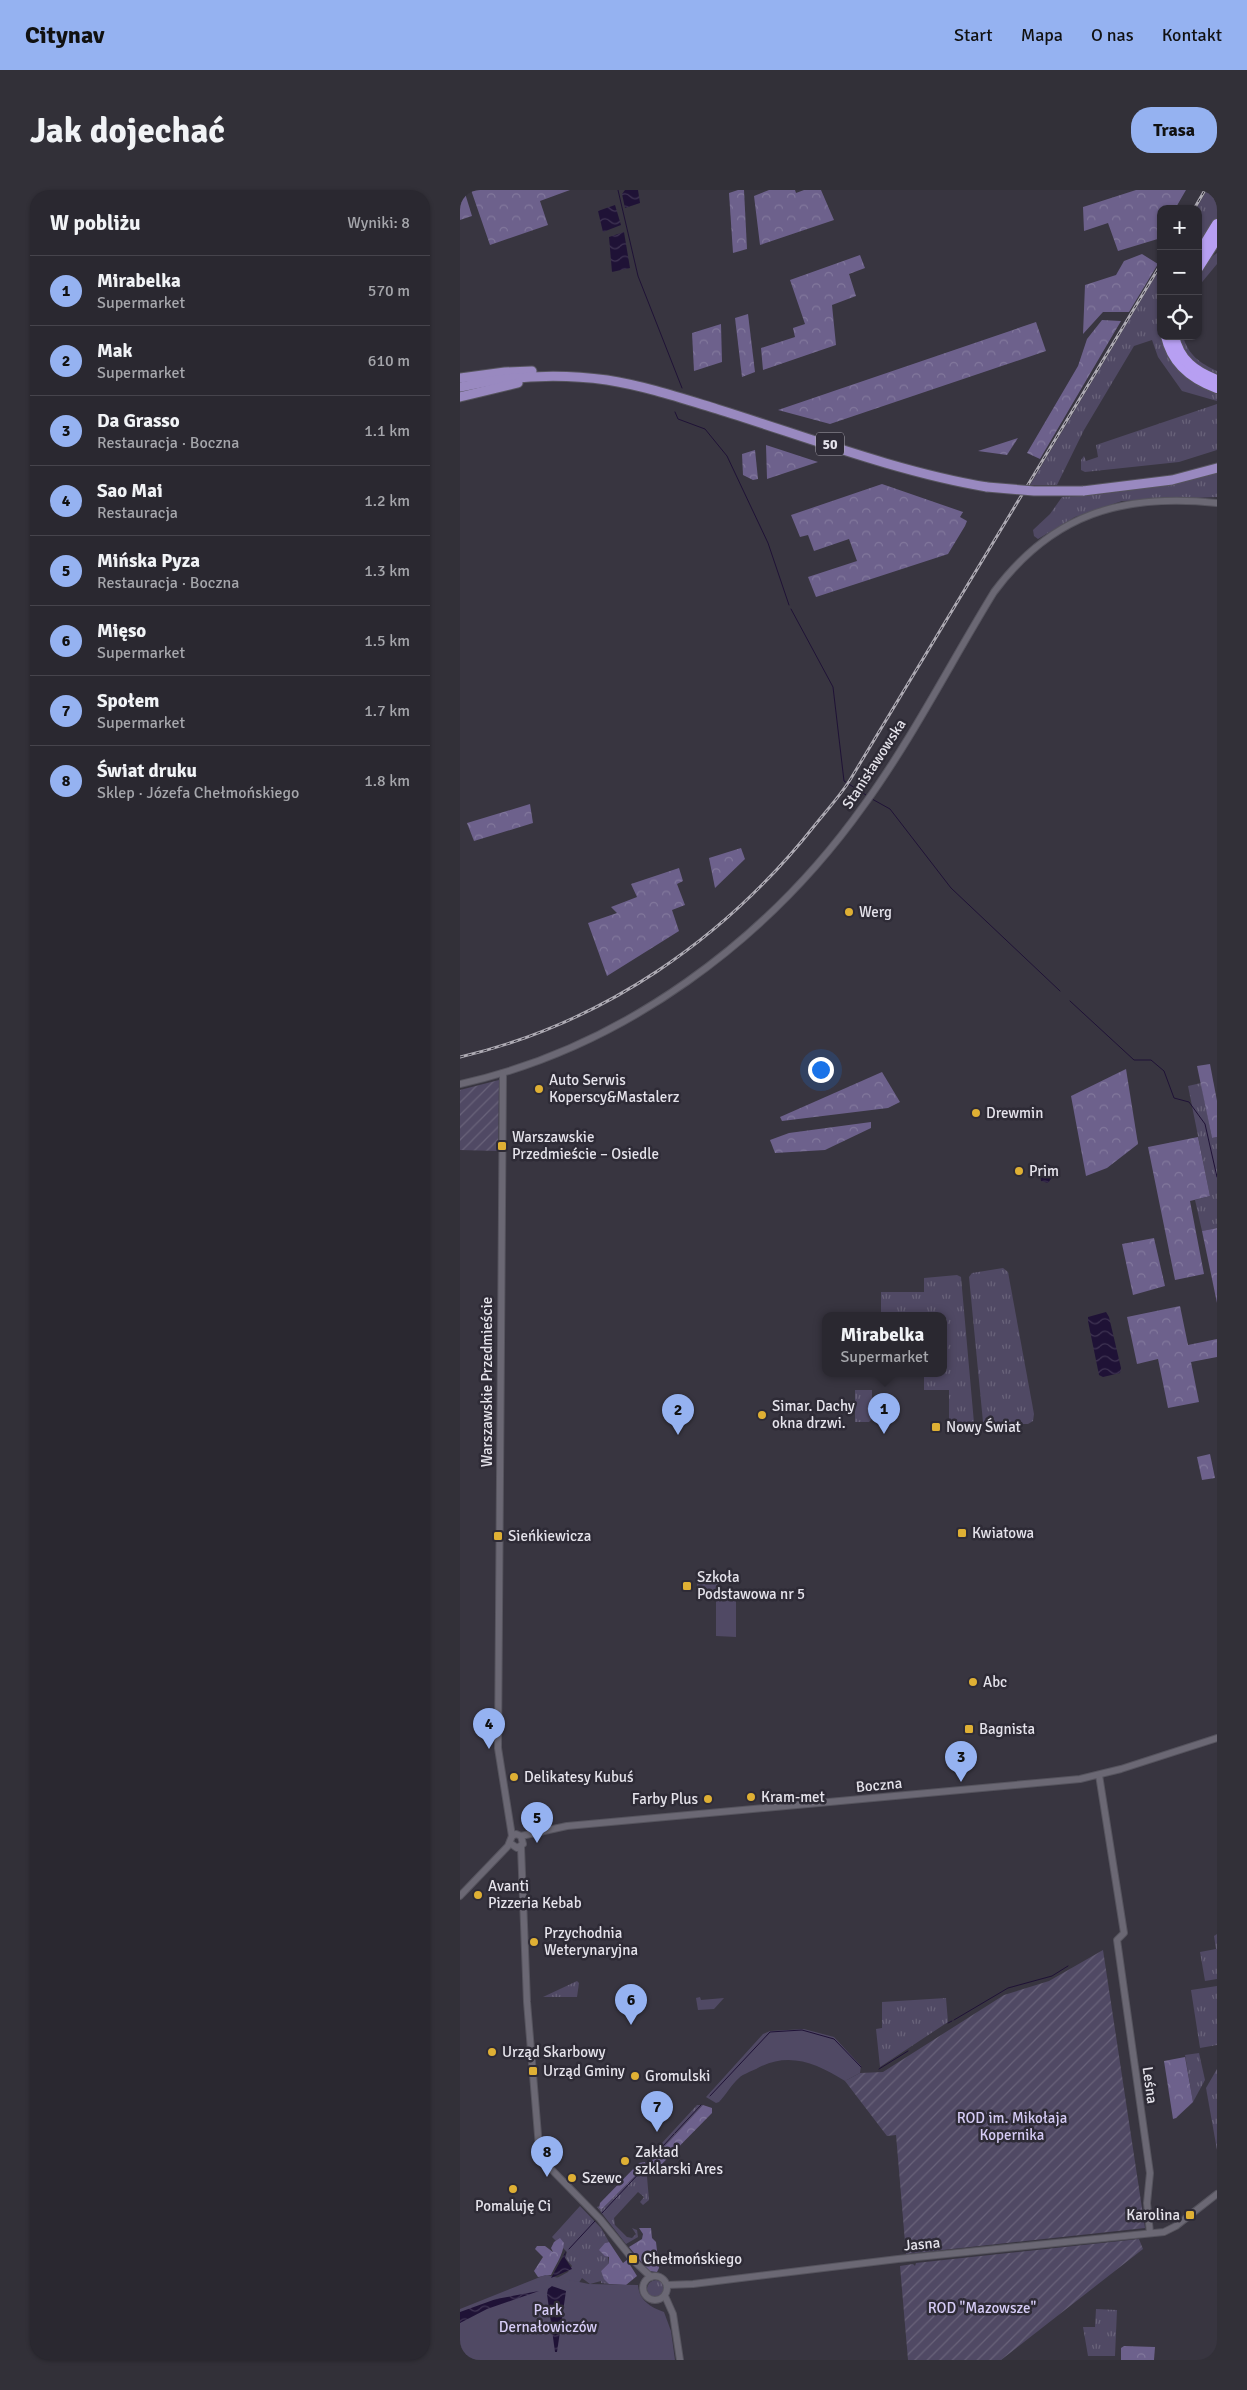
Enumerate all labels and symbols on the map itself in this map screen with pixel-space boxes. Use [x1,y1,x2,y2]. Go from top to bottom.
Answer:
road number: 50 [816,432,844,456]
street label: Stanisławowska [838,716,910,812]
place label: Werg [859,903,892,921]
marker: Werg [843,906,855,918]
your location [808,1057,834,1083]
place label: Auto Serwis Koperscy&Mastalerz [549,1071,680,1106]
marker: Auto Serwis Koperscy&Mastalerz [533,1083,545,1095]
place label: Drewmin [986,1104,1043,1122]
marker: Drewmin [970,1107,982,1119]
place label: Warszawskie Przedmieście – Osiedle [512,1128,659,1163]
marker: Warszawskie Przedmieście – Osiedle [496,1140,508,1152]
place label: Prim [1029,1162,1059,1180]
marker: Prim [1013,1165,1025,1177]
street label: Warszawskie Przedmieście [478,1297,496,1467]
pin: 1 [868,1393,900,1434]
pin: 2 [662,1394,694,1435]
place label: Simar. Dachy okna drzwi. [772,1397,855,1432]
marker: Simar. Dachy okna drzwi. [756,1409,768,1421]
place label: Nowy Świat [946,1417,1021,1436]
marker: Nowy Świat [930,1421,942,1433]
place label: Kwiatowa [972,1524,1034,1542]
place label: Sieńkiewicza [508,1527,591,1545]
marker: Kwiatowa [956,1527,968,1539]
marker: Sieńkiewicza [492,1530,504,1542]
place label: Szkoła Podstawowa nr 5 [697,1568,805,1603]
marker: Szkoła Podstawowa nr 5 [681,1580,693,1592]
place label: Abc [983,1673,1007,1691]
marker: Abc [967,1676,979,1688]
pin: 4 [473,1708,505,1749]
place label: Bagnista [979,1720,1035,1738]
marker: Bagnista [963,1723,975,1735]
pin: 3 [945,1741,977,1782]
place label: Delikatesy Kubuś [524,1768,634,1786]
marker: Delikatesy Kubuś [508,1771,520,1783]
street label: Boczna [855,1774,903,1796]
place label: Kram-met [761,1788,825,1806]
place label: Farby Plus [632,1790,698,1808]
marker: Kram-met [745,1791,757,1803]
marker: Farby Plus [702,1793,714,1805]
pin: 5 [521,1802,553,1843]
place label: Avanti Pizzeria Kebab [488,1877,582,1912]
marker: Avanti Pizzeria Kebab [472,1889,484,1901]
place label: Przychodnia Weterynaryjna [544,1924,638,1959]
marker: Przychodnia Weterynaryjna [528,1936,540,1948]
pin: 6 [615,1984,647,2025]
place label: Urząd Skarbowy [502,2043,606,2061]
marker: Urząd Skarbowy [486,2046,498,2058]
place label: Urząd Gminy [543,2062,625,2080]
marker: Urząd Gminy [527,2065,539,2077]
street label: Leśna [1138,2065,1162,2105]
place label: Gromulski [645,2067,710,2085]
marker: Gromulski [629,2070,641,2082]
pin: 7 [641,2091,673,2132]
park label: ROD im. Mikołaja Kopernika [957,2109,1067,2144]
pin: 8 [531,2136,563,2177]
place label: Zakład szklarski Ares [635,2143,723,2178]
marker: Zakład szklarski Ares [619,2155,631,2167]
place label: Szewc [582,2169,622,2187]
marker: Szewc [566,2172,578,2184]
marker: Pomaluję Ci [507,2183,519,2195]
place label: Pomaluję Ci [475,2197,551,2215]
place label: Karolina [1126,2206,1180,2224]
marker: Karolina [1184,2209,1196,2221]
street label: Jasna [903,2233,941,2255]
place label: Chełmońskiego [643,2250,742,2268]
marker: Chełmońskiego [627,2253,639,2265]
park label: ROD "Mazowsze" [928,2299,1036,2317]
park label: Park Dernałowiczów [499,2301,597,2336]

